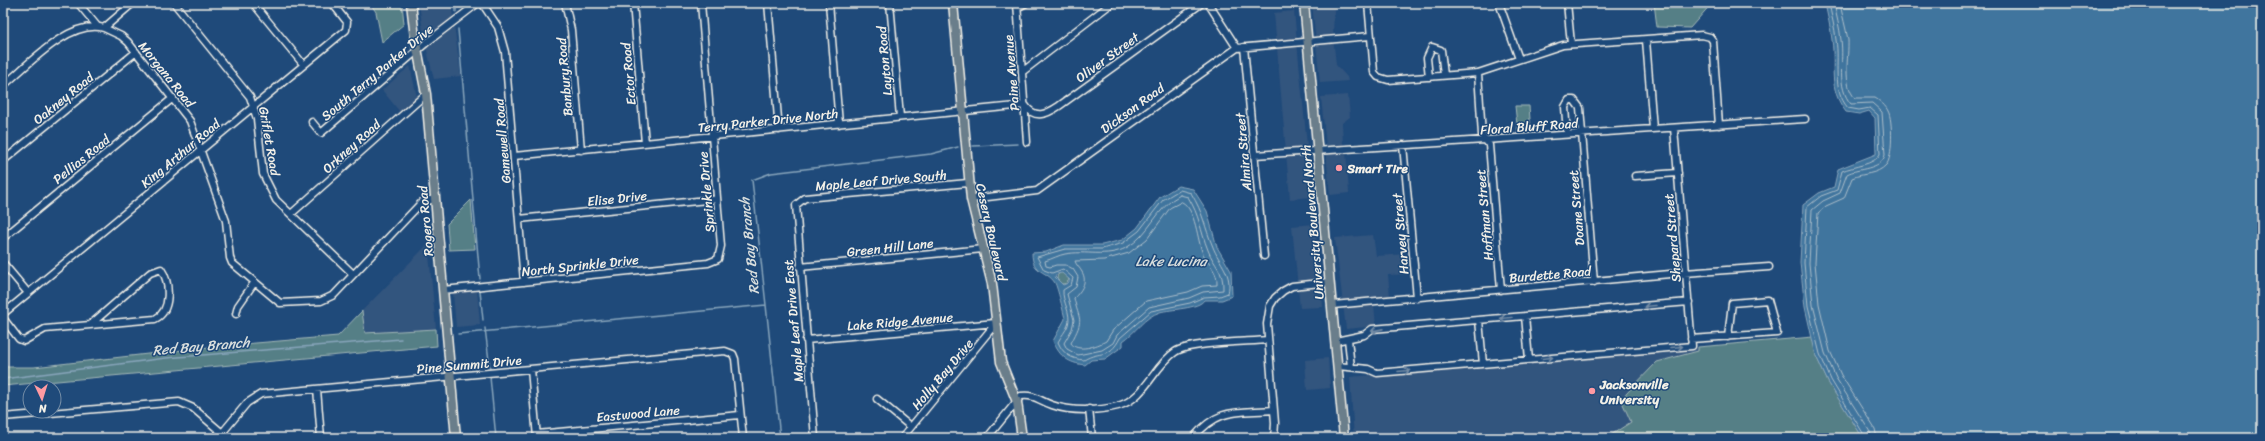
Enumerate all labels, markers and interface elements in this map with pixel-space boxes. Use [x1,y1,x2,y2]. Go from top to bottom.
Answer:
street label: South Terry Parker Drive [316,18,439,127]
street label: Layton Road [870,24,899,97]
street label: Oliver Street [1070,26,1145,89]
street label: Paine Avenue [997,34,1026,112]
street label: Morgana Road [132,36,202,114]
street label: Banbury Road [550,36,579,117]
street label: Ector Road [614,41,643,106]
street label: Oakney Road [28,66,100,130]
street label: Dickson Road [1095,76,1170,140]
street label: Gamewell Road [487,96,518,184]
street label: Terry Parker Drive North [697,102,840,139]
street label: Griflet Road [252,105,287,179]
street label: Almira Street [1229,111,1258,193]
street label: King Arthur Road [135,112,226,194]
street label: Floral Bluff Road [1479,112,1580,141]
street label: Orkney Road [317,113,387,179]
street label: Pellias Road [47,128,116,190]
street label: University Boulevard North [1294,143,1331,300]
street label: Sprinkle Drive [691,150,721,233]
place label: Smart Tire [1346,157,1408,180]
street label: Maple Leaf Drive South [814,163,948,198]
marker: Smart Tire [1334,163,1344,173]
street label: Hoffman Street [1469,168,1500,262]
street label: Doane Street [1562,169,1591,247]
street label: Cesery Boulevard [969,181,1014,284]
street label: Rogero Road [411,184,440,257]
street label: Elise Drive [586,184,648,213]
street label: Harvey Street [1385,192,1415,275]
street label: Shepard Street [1657,192,1688,283]
water label: Red Bay Branch [732,195,767,296]
street label: Green Hill Lane [846,231,935,263]
street label: North Sprinkle Drive [520,248,640,283]
water label: Lake Lucina [1135,249,1209,274]
street label: Maple Leaf Drive East [777,259,810,383]
street label: Burdette Road [1508,259,1593,290]
one-way arrow [1644,302,1657,309]
street label: Lake Ridge Avenue [846,305,954,338]
one-way arrow [1500,314,1513,321]
one-way arrow [1371,326,1384,334]
water label: Red Bay Branch [152,330,252,363]
street label: Holly Bay Drive [905,333,980,415]
one-way arrow [1670,344,1683,351]
street label: Pine Summit Drive [416,348,523,381]
one-way arrow [1540,355,1553,362]
one-way arrow [1397,367,1410,374]
place label: Jacksonville University [1599,373,1669,411]
north arrow [22,379,62,419]
marker: Jacksonville University [1587,386,1597,396]
street label: Eastwood Lane [595,398,681,429]
text: N [38,399,48,418]

